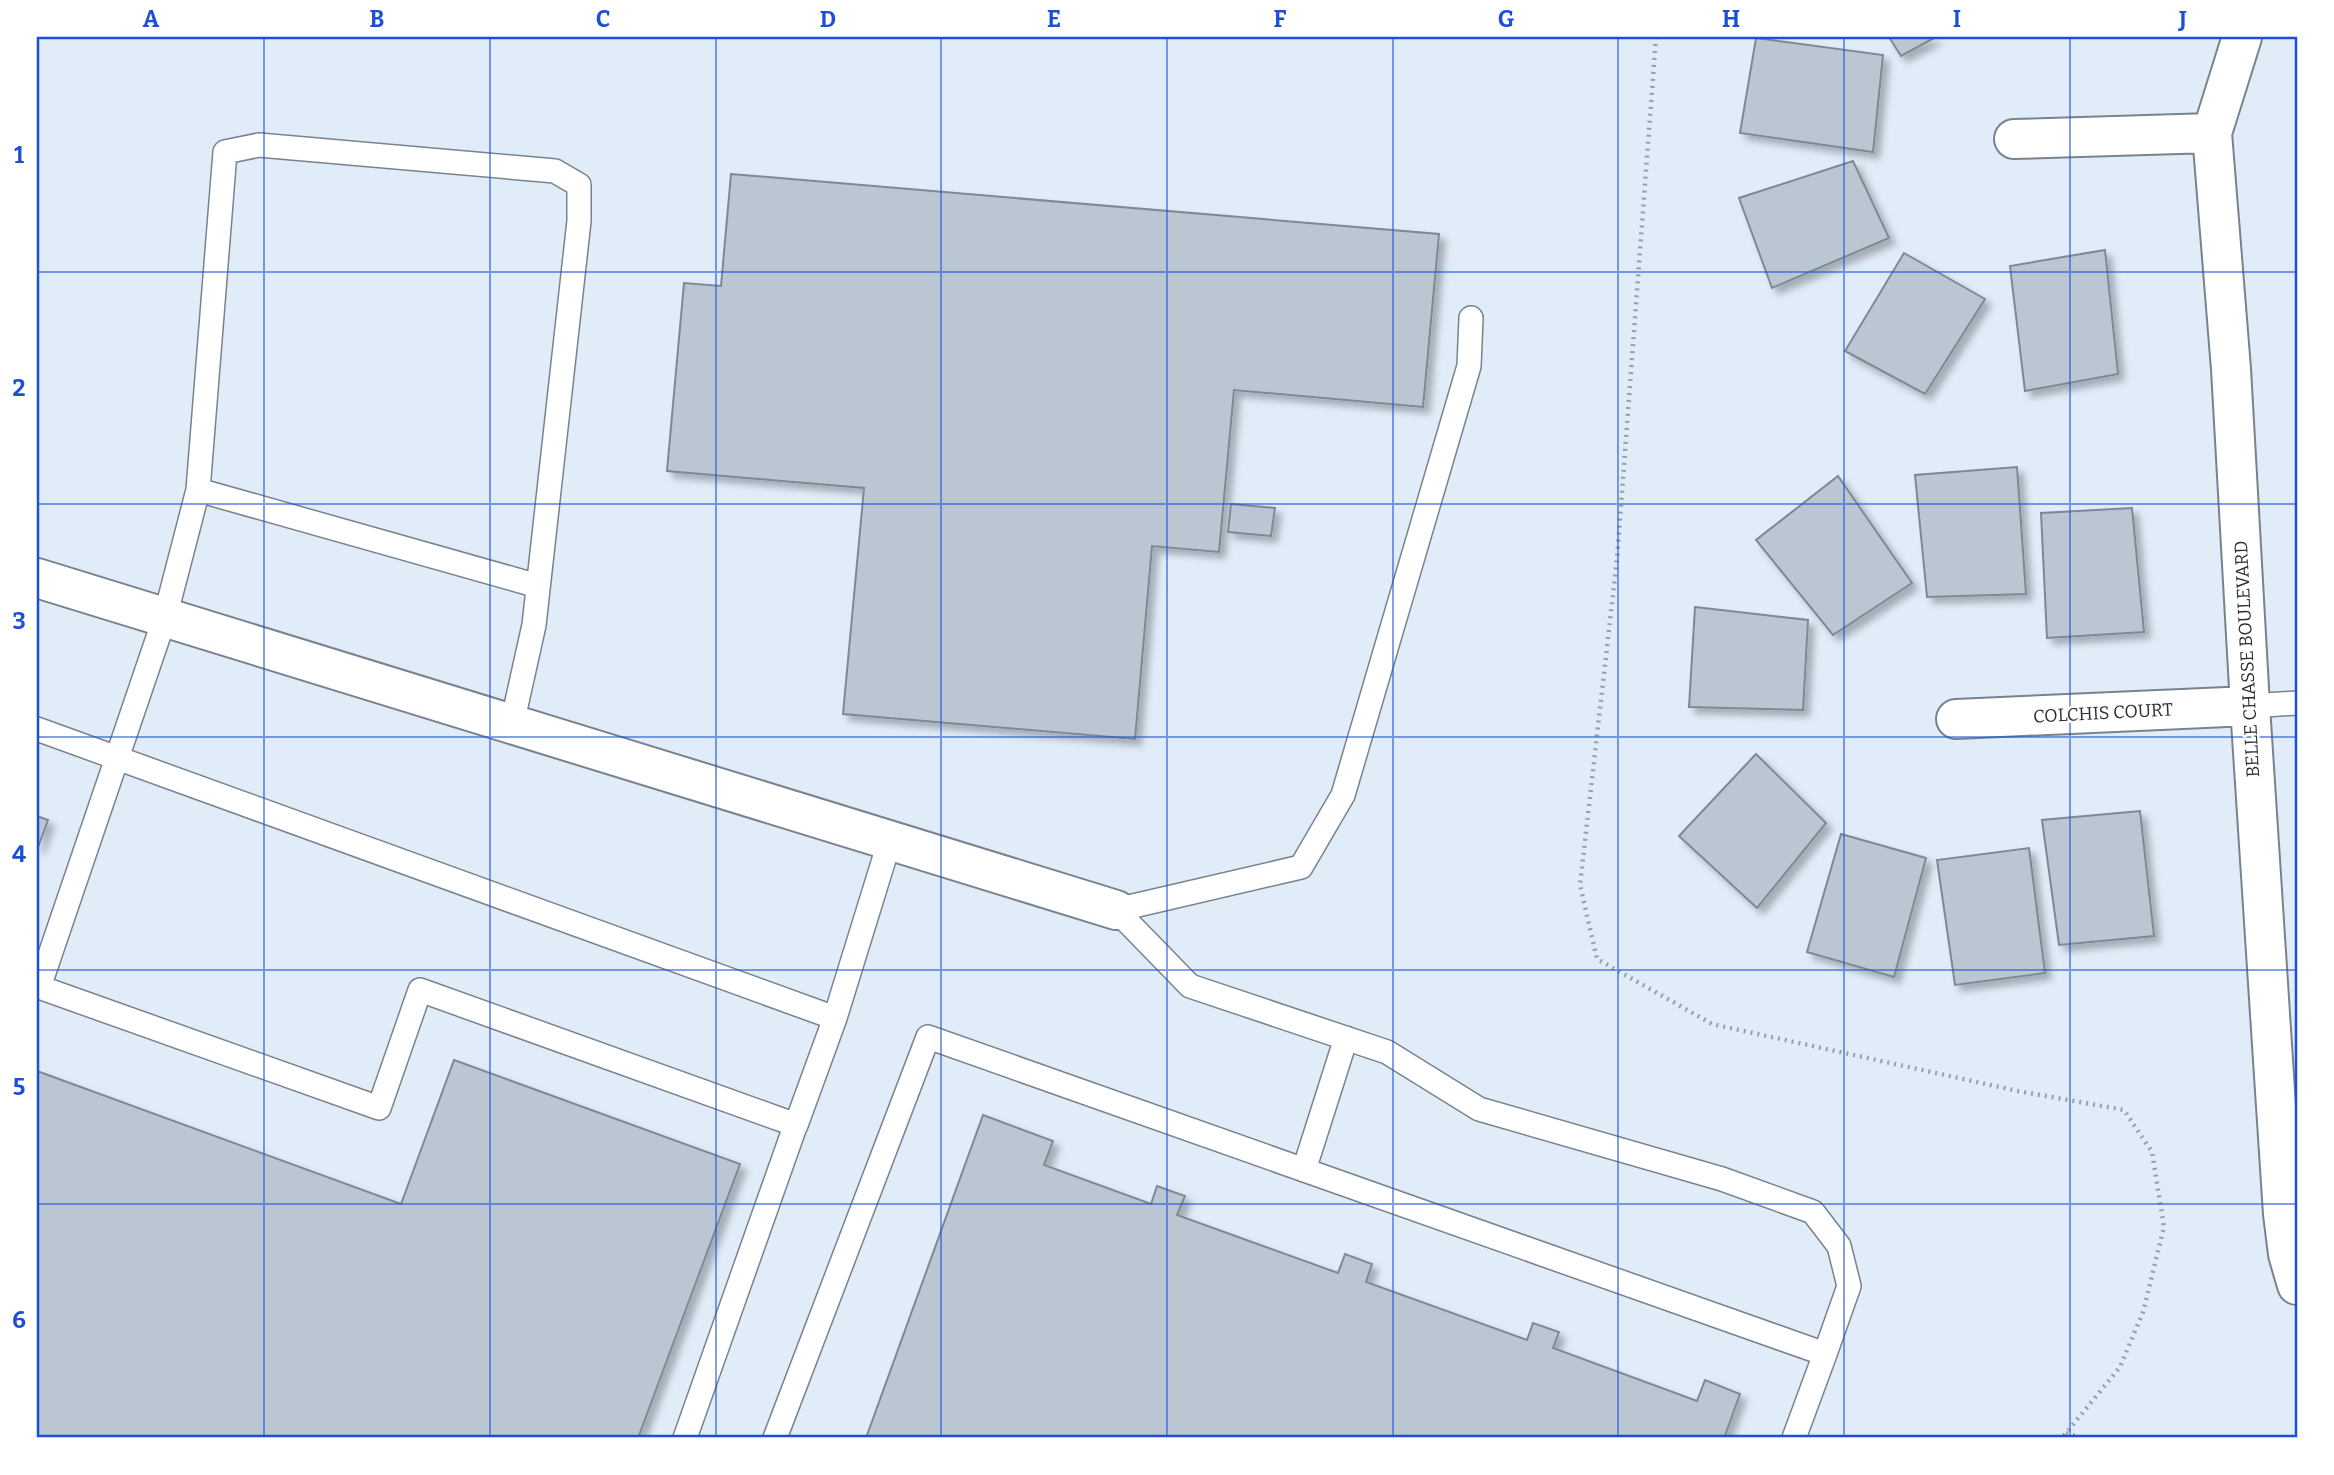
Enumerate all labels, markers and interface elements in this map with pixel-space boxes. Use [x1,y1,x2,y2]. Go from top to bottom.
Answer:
text: A [143,5,160,33]
text: B [370,5,384,33]
text: C [596,5,610,33]
text: D [820,5,836,33]
text: E [1047,5,1061,33]
text: F [1274,5,1287,33]
text: G [1498,5,1515,33]
text: H [1722,5,1740,33]
text: I [1953,5,1961,33]
text: J [2177,5,2187,33]
text: 1 [14,141,24,169]
text: 2 [13,374,26,402]
street label: BELLE CHASSE BOULEVARD [2230,540,2264,778]
text: 3 [12,607,26,635]
street label: COLCHIS COURT [2033,698,2174,728]
text: 4 [12,840,26,868]
text: 5 [13,1073,25,1101]
text: 6 [12,1306,26,1334]

